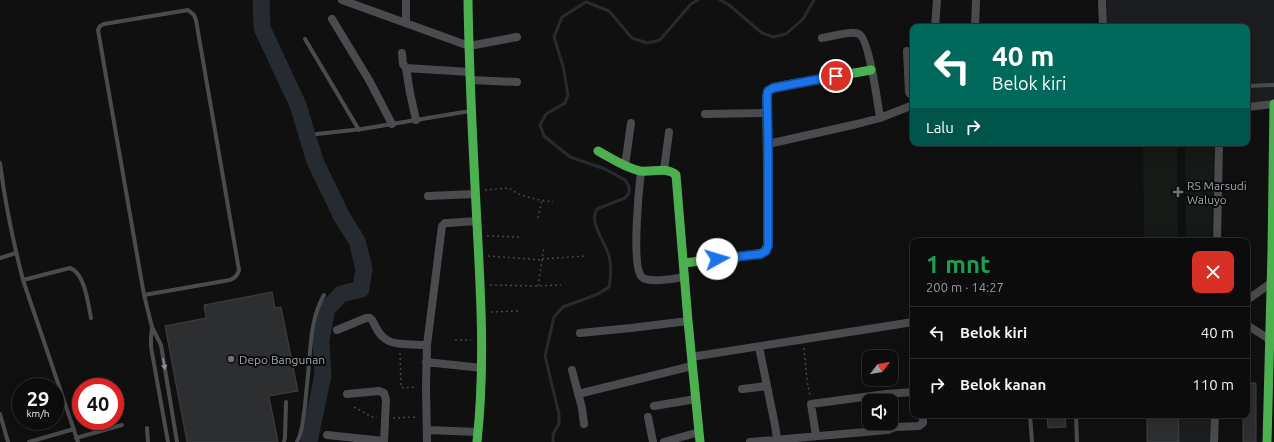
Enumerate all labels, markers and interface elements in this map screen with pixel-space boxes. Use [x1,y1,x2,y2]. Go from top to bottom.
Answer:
icon: left [926,40,978,92]
text: 40 m [992,40,1054,71]
pin [819,59,853,93]
icon: arrive [825,65,847,87]
text: Belok kiri [992,73,1066,93]
icon: right [962,116,984,138]
text: Lalu [926,119,954,136]
place label: RS Marsudi Waluyo [1187,179,1247,206]
marker: RS Marsudi Waluyo [1172,186,1184,198]
position arrow [696,238,738,280]
text: 1 mnt [926,251,990,278]
button: close [1192,251,1234,293]
text: 200 m · 14:27 [926,280,1004,294]
icon: left [926,322,948,344]
text: Belok kiri [960,324,1027,341]
text: 40 m [1201,324,1234,341]
north arrow [862,350,898,386]
map controls [862,350,898,430]
place label: Depo Bangunan [239,353,325,366]
marker: Depo Bangunan [226,354,236,364]
one-way arrow [161,357,167,370]
icon: right [926,374,948,396]
text: Belok kanan [960,376,1046,393]
text: 110 m [1192,376,1234,393]
speed limit sign: 40 [72,378,124,430]
text: 29 [27,387,49,410]
button: sound [862,394,898,430]
text: km/h [26,408,50,419]

